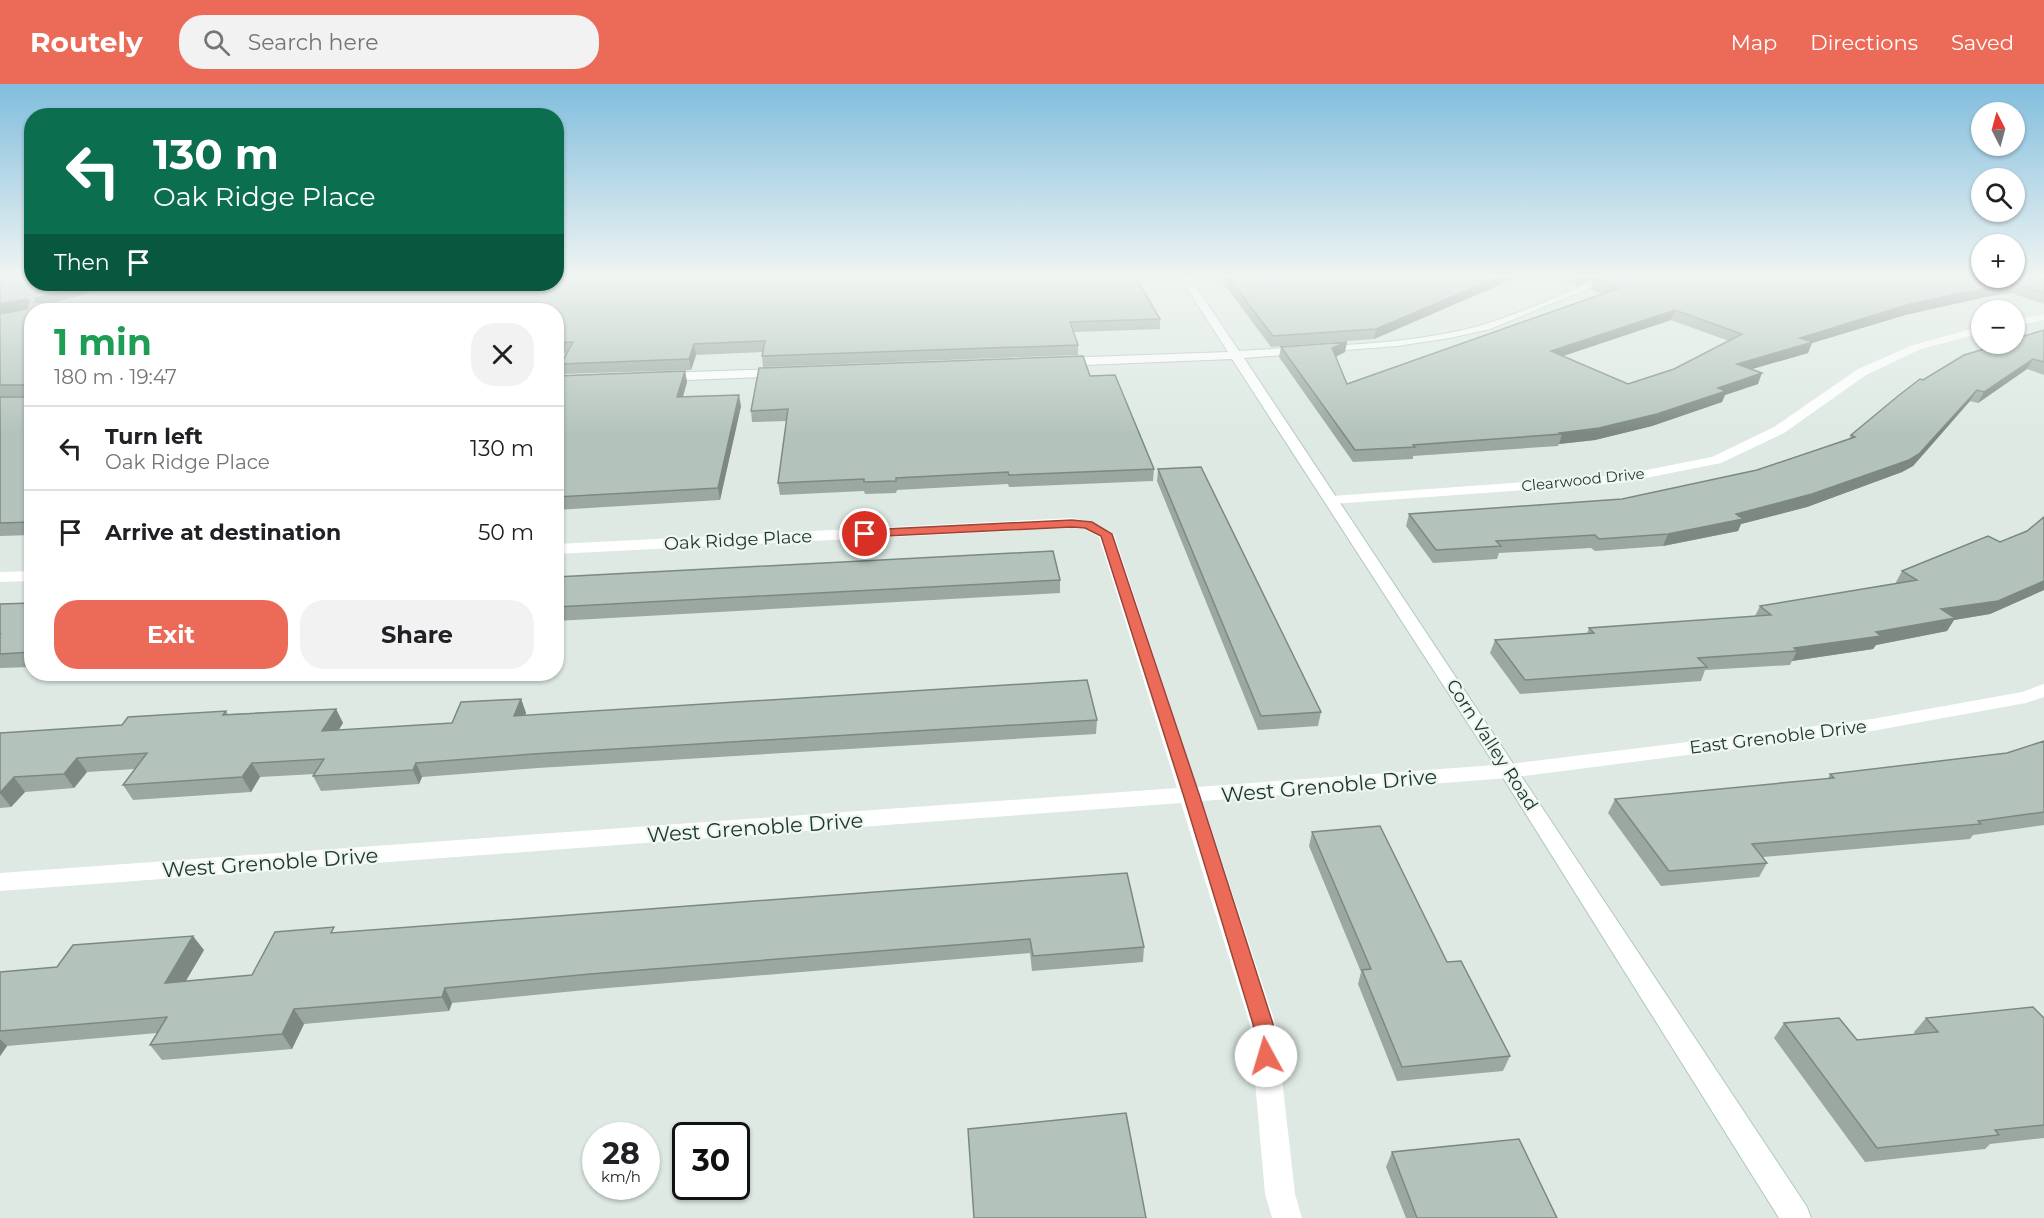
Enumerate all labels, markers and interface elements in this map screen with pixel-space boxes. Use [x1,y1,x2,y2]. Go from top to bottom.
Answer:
search box [179,15,599,69]
text: Routely [30,25,143,59]
icon: search [200,26,233,59]
text: Search here [248,29,379,56]
text: Map [1731,30,1777,55]
text: Directions [1810,30,1918,55]
text: Saved [1951,30,2014,55]
north arrow [1971,102,2025,156]
map controls [1971,102,2025,354]
text: 130 m [153,128,279,180]
icon: left [54,132,132,210]
button: search [1971,168,2025,222]
text: Oak Ridge Place [153,180,376,213]
button: + [1971,234,2025,288]
icon: arrive [122,246,155,279]
text: Then [54,249,110,276]
button: − [1971,300,2025,354]
text: 1 min [54,320,152,364]
button: close [471,323,534,386]
text: 180 m · 19:47 [54,365,177,389]
text: Turn left [105,423,203,450]
icon: left [54,432,87,465]
text: 130 m [470,435,534,462]
text: Oak Ridge Place [105,450,270,474]
street label: Clearwood Drive [1520,464,1645,495]
pin [839,508,890,559]
icon: arrive [54,516,87,549]
icon: arrive [848,517,881,550]
text: Arrive at destination [105,519,341,546]
text: 50 m [478,519,534,546]
street label: Oak Ridge Place [663,525,813,555]
button: Exit [54,600,288,669]
button: Share [300,600,534,669]
street label: Corn Valley Road [1441,675,1543,815]
street label: East Grenoble Drive [1688,715,1868,759]
street label: West Grenoble Drive [1220,764,1438,807]
street label: West Grenoble Drive [646,807,864,848]
street label: West Grenoble Drive [161,842,379,883]
position arrow [1234,1024,1298,1088]
speed limit sign: 30 [672,1122,750,1200]
text: 28 [602,1135,640,1172]
text: km/h [601,1167,641,1186]

